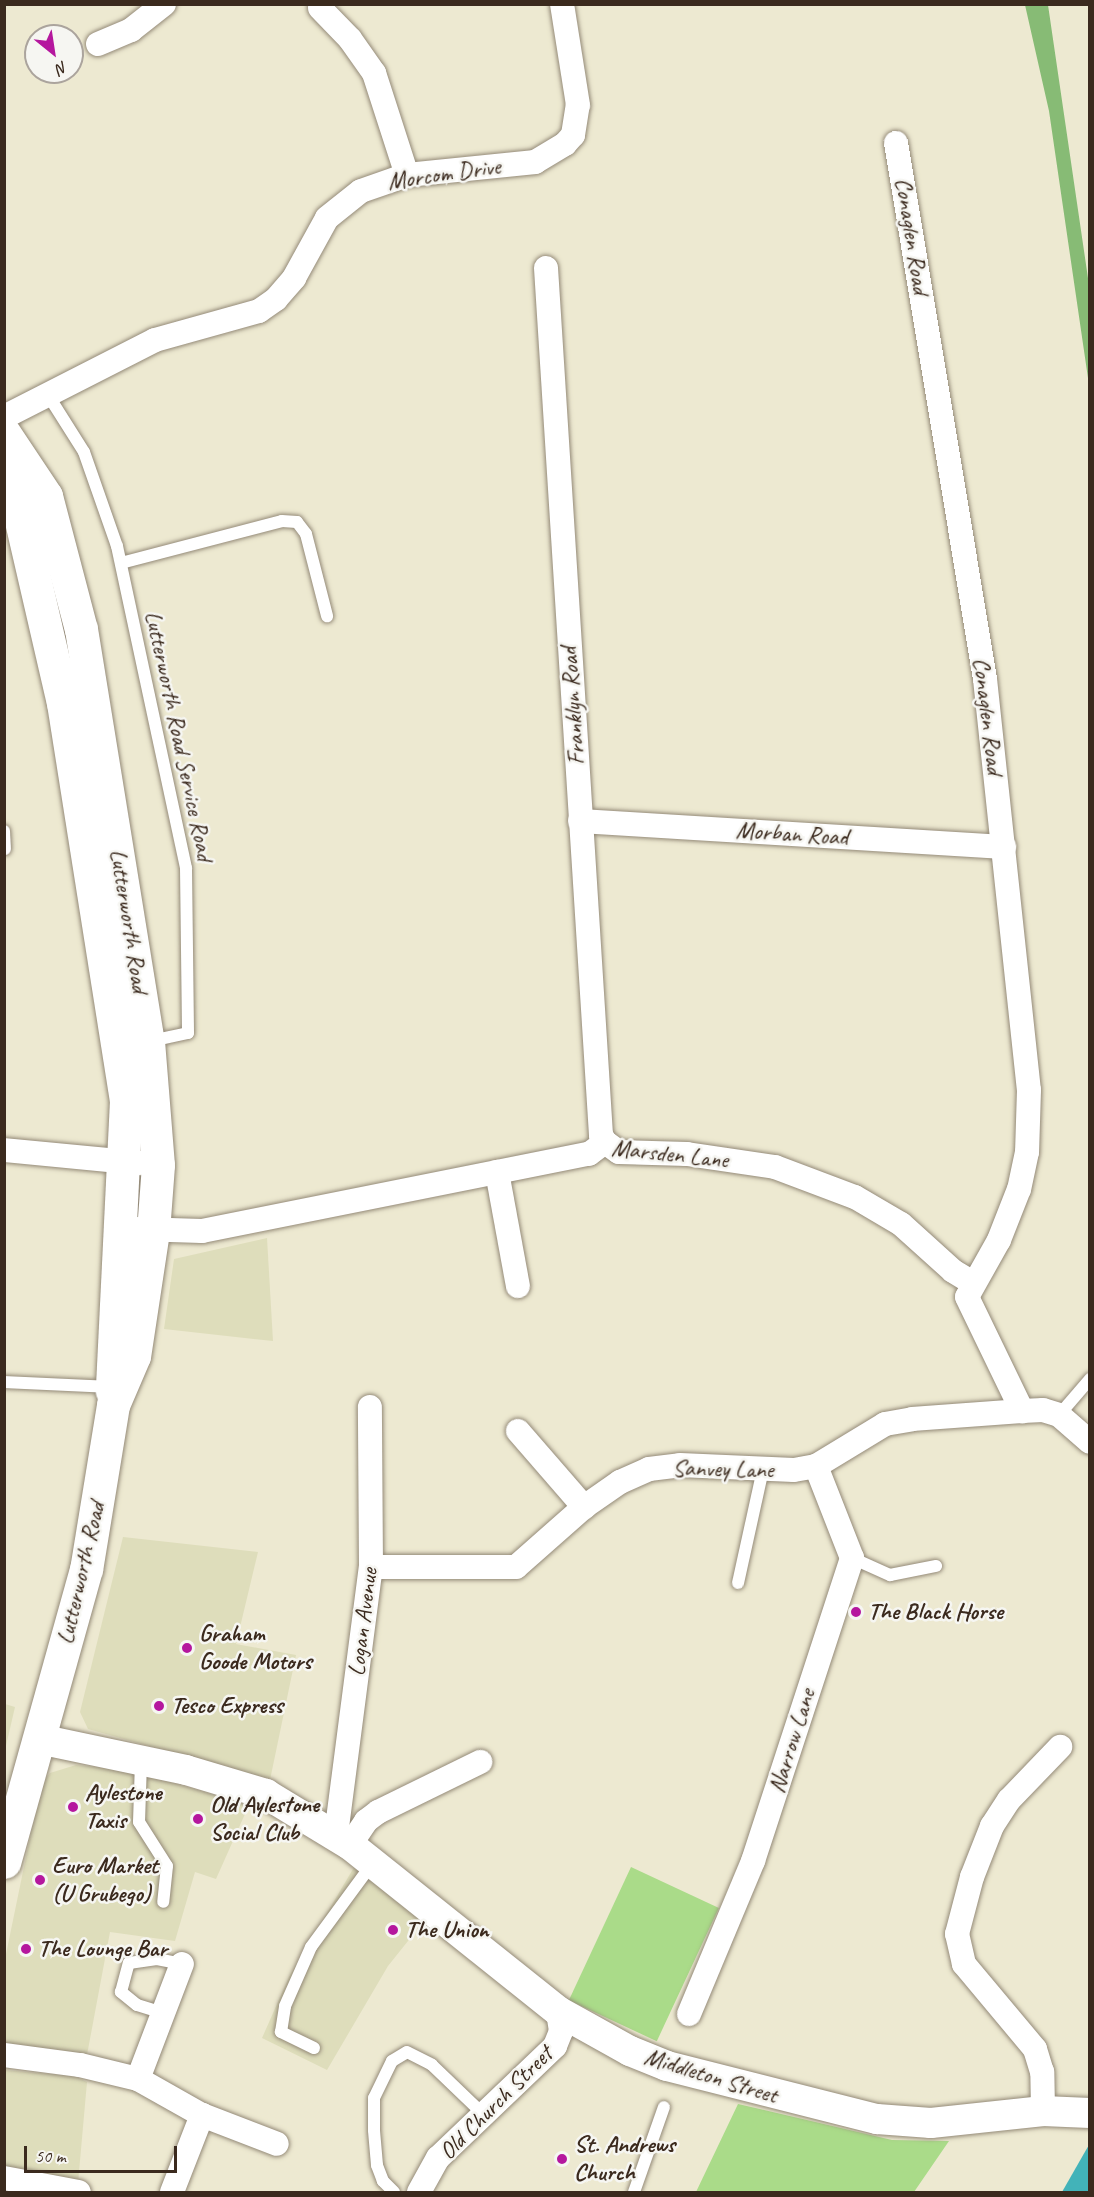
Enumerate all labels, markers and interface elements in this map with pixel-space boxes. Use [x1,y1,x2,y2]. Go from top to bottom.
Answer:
north arrow [24,24,84,84]
text: N [53,57,71,79]
street label: Morcom Drive [386,152,502,196]
street label: Conaglen Road [889,176,935,296]
street label: Lutterworth Road Service Road [139,609,219,863]
street label: Franklyn Road [555,646,591,766]
street label: Conaglen Road [967,656,1009,776]
street label: Morban Road [736,816,848,852]
street label: Lutterworth Road [103,847,155,995]
street label: Marsden Lane [610,1134,730,1174]
street label: Sanvey Lane [672,1454,774,1484]
street label: Lutterworth Road [51,1499,111,1647]
street label: Logan Avenue [342,1566,384,1678]
place label: The Black Horse [868,1598,1003,1626]
marker: The Black Horse [849,1605,863,1619]
place label: Graham Goode Motors [199,1620,312,1676]
marker: Graham Goode Motors [180,1641,194,1655]
street label: Narrow Lane [762,1685,822,1797]
place label: Tesco Express [171,1692,283,1720]
marker: Tesco Express [152,1699,166,1713]
place label: Aylestone Taxis [85,1779,162,1835]
place label: Old Aylestone Social Club [210,1791,319,1847]
marker: Aylestone Taxis [66,1800,80,1814]
marker: Old Aylestone Social Club [191,1812,205,1826]
place label: Euro Market (U Grubego) [52,1852,159,1908]
marker: Euro Market (U Grubego) [33,1873,47,1887]
place label: The Union [405,1916,489,1944]
marker: The Union [386,1923,400,1937]
place label: The Lounge Bar [38,1935,168,1963]
marker: The Lounge Bar [19,1942,33,1956]
street label: Old Church Street [433,2040,559,2166]
street label: Middleton Street [641,2042,781,2110]
place label: St. Andrews Church [574,2131,675,2187]
scale bar [27,2134,180,2172]
text: 50 m [35,2145,66,2167]
marker: St. Andrews Church [555,2152,569,2166]

